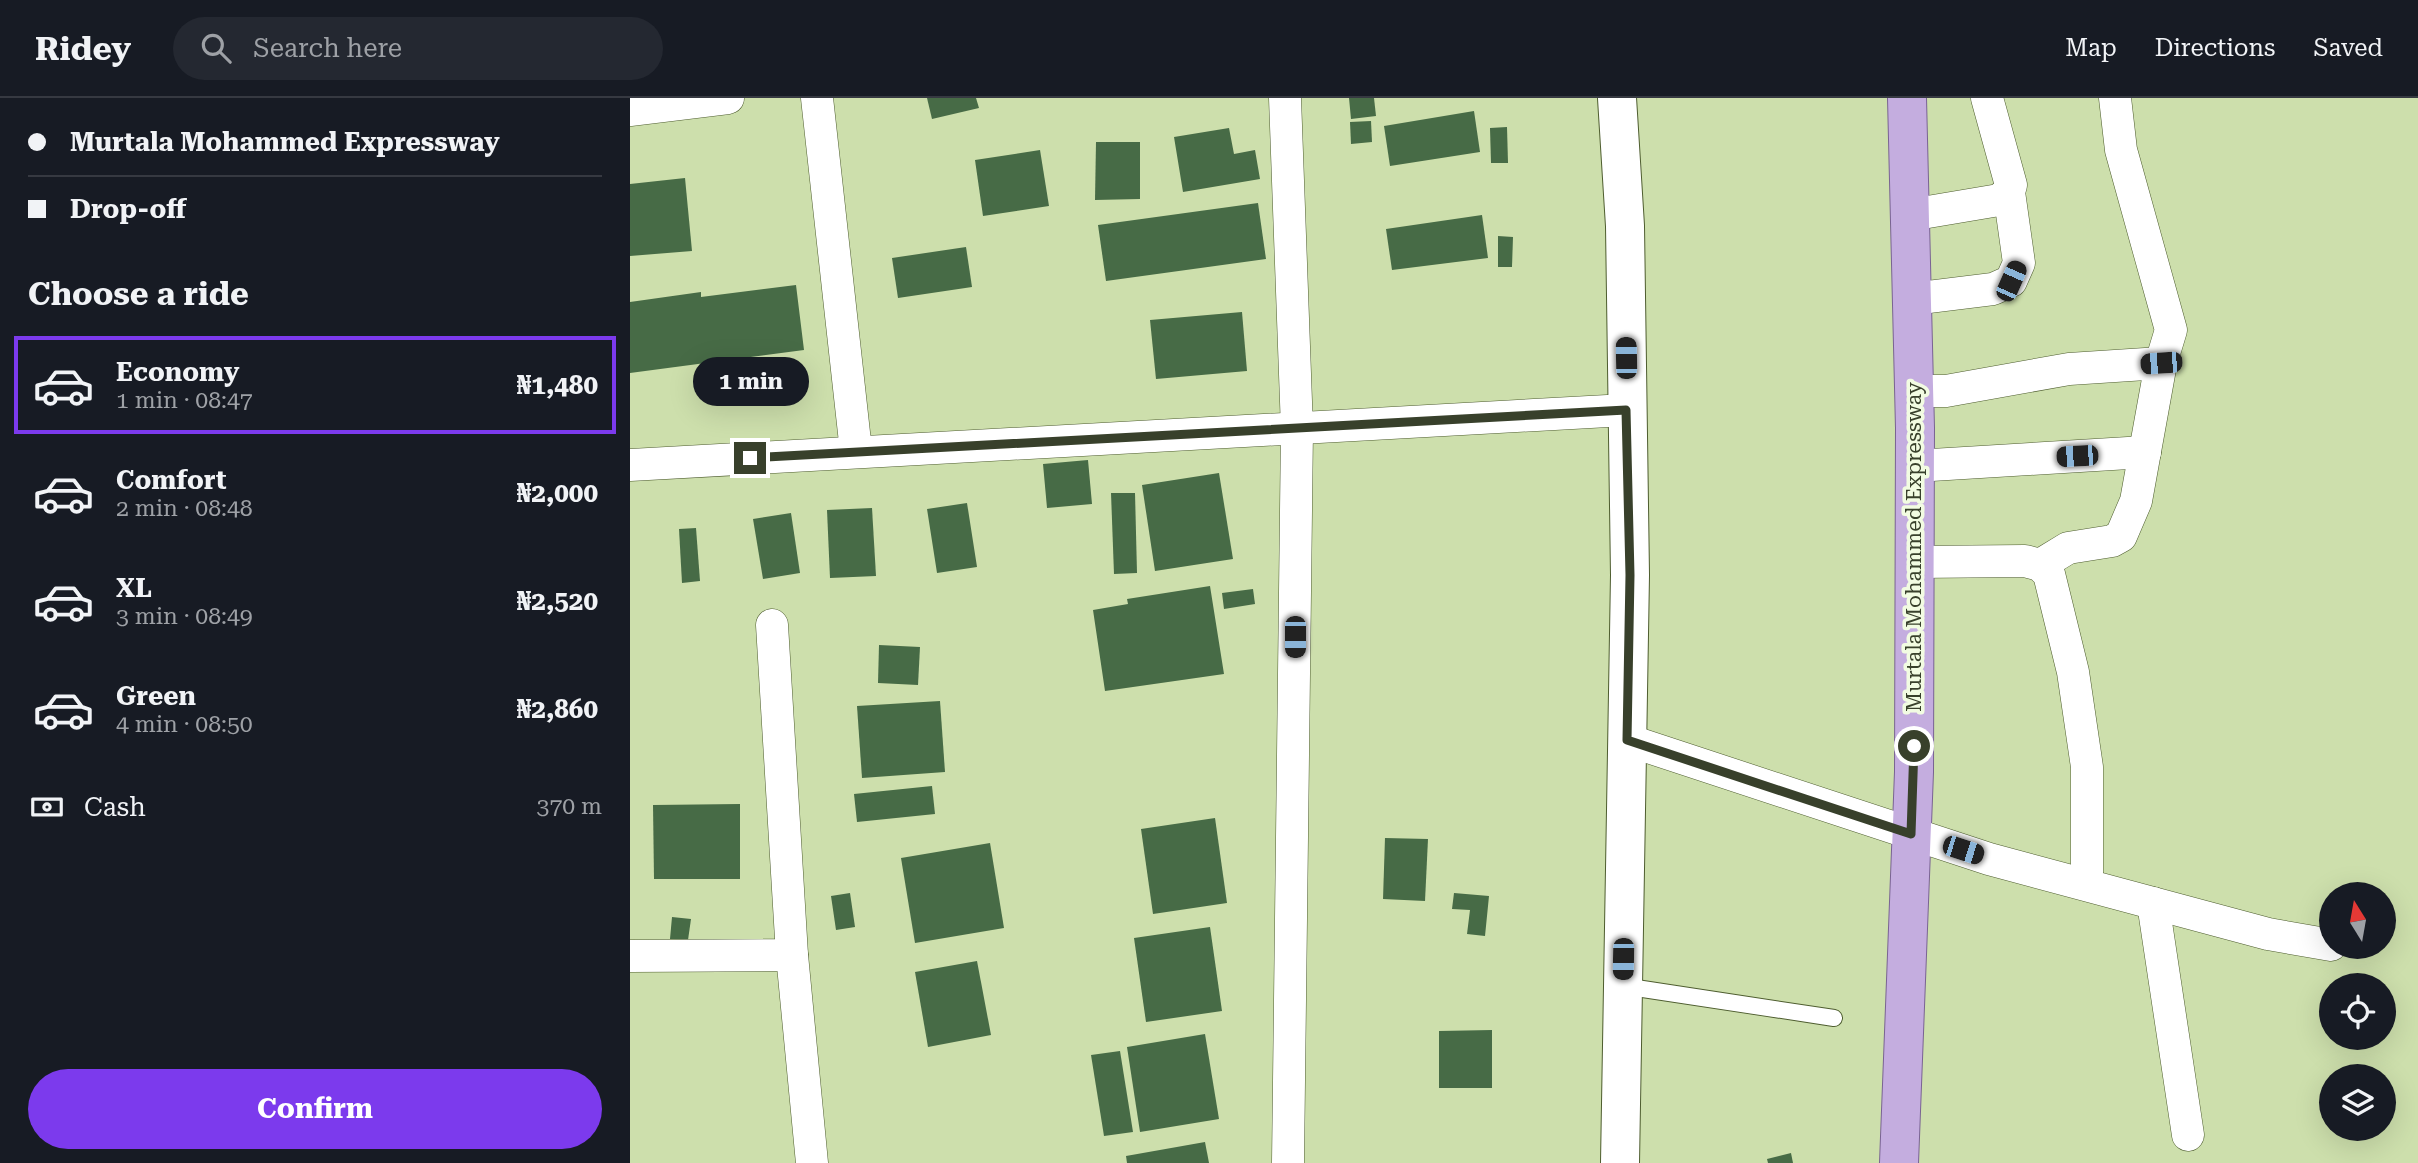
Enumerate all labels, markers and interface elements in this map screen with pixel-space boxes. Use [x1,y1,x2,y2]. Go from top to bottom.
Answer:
search box [173,17,663,80]
text: Ridey [35,29,131,68]
icon: search [197,29,235,67]
text: Search here [253,33,402,63]
text: Map [2065,34,2117,62]
text: Directions [2155,34,2275,62]
text: Saved [2313,34,2383,62]
text: Murtala Mohammed Expressway [70,127,500,157]
text: Drop-off [70,194,186,224]
car [1993,258,2030,304]
text: Choose a ride [28,275,249,313]
car [1616,337,1637,379]
car [2140,351,2183,375]
icon: car [32,354,95,417]
callout: 1 min [692,356,808,406]
text: Economy [116,357,239,387]
text: 1 min [719,368,783,395]
text: ₦1,480 [517,370,598,400]
street label: Murtala Mohammed Expressway [1902,381,1926,712]
text: 1 min · 08:47 [116,387,253,414]
route end [734,442,766,474]
car [2056,444,2099,468]
icon: car [32,462,95,525]
text: Comfort [116,465,226,495]
text: ₦2,000 [517,478,598,508]
text: 2 min · 08:48 [116,495,253,522]
icon: car [32,570,95,633]
text: XL [116,573,152,603]
text: ₦2,520 [517,586,598,616]
text: 3 min · 08:49 [116,603,253,630]
car [1285,616,1306,658]
icon: car [32,678,95,741]
text: Green [116,681,196,711]
text: ₦2,860 [517,694,598,724]
text: 4 min · 08:50 [116,711,253,738]
route start [1898,730,1930,762]
icon: cash [28,788,66,826]
text: Cash [84,792,146,822]
text: 370 m [537,793,602,820]
car [1940,834,1987,866]
north arrow [2319,882,2396,959]
map controls [2319,882,2396,1141]
car [1613,938,1634,980]
button: locate [2319,973,2396,1050]
button: layers [2319,1064,2396,1141]
button: Confirm [28,1069,602,1149]

